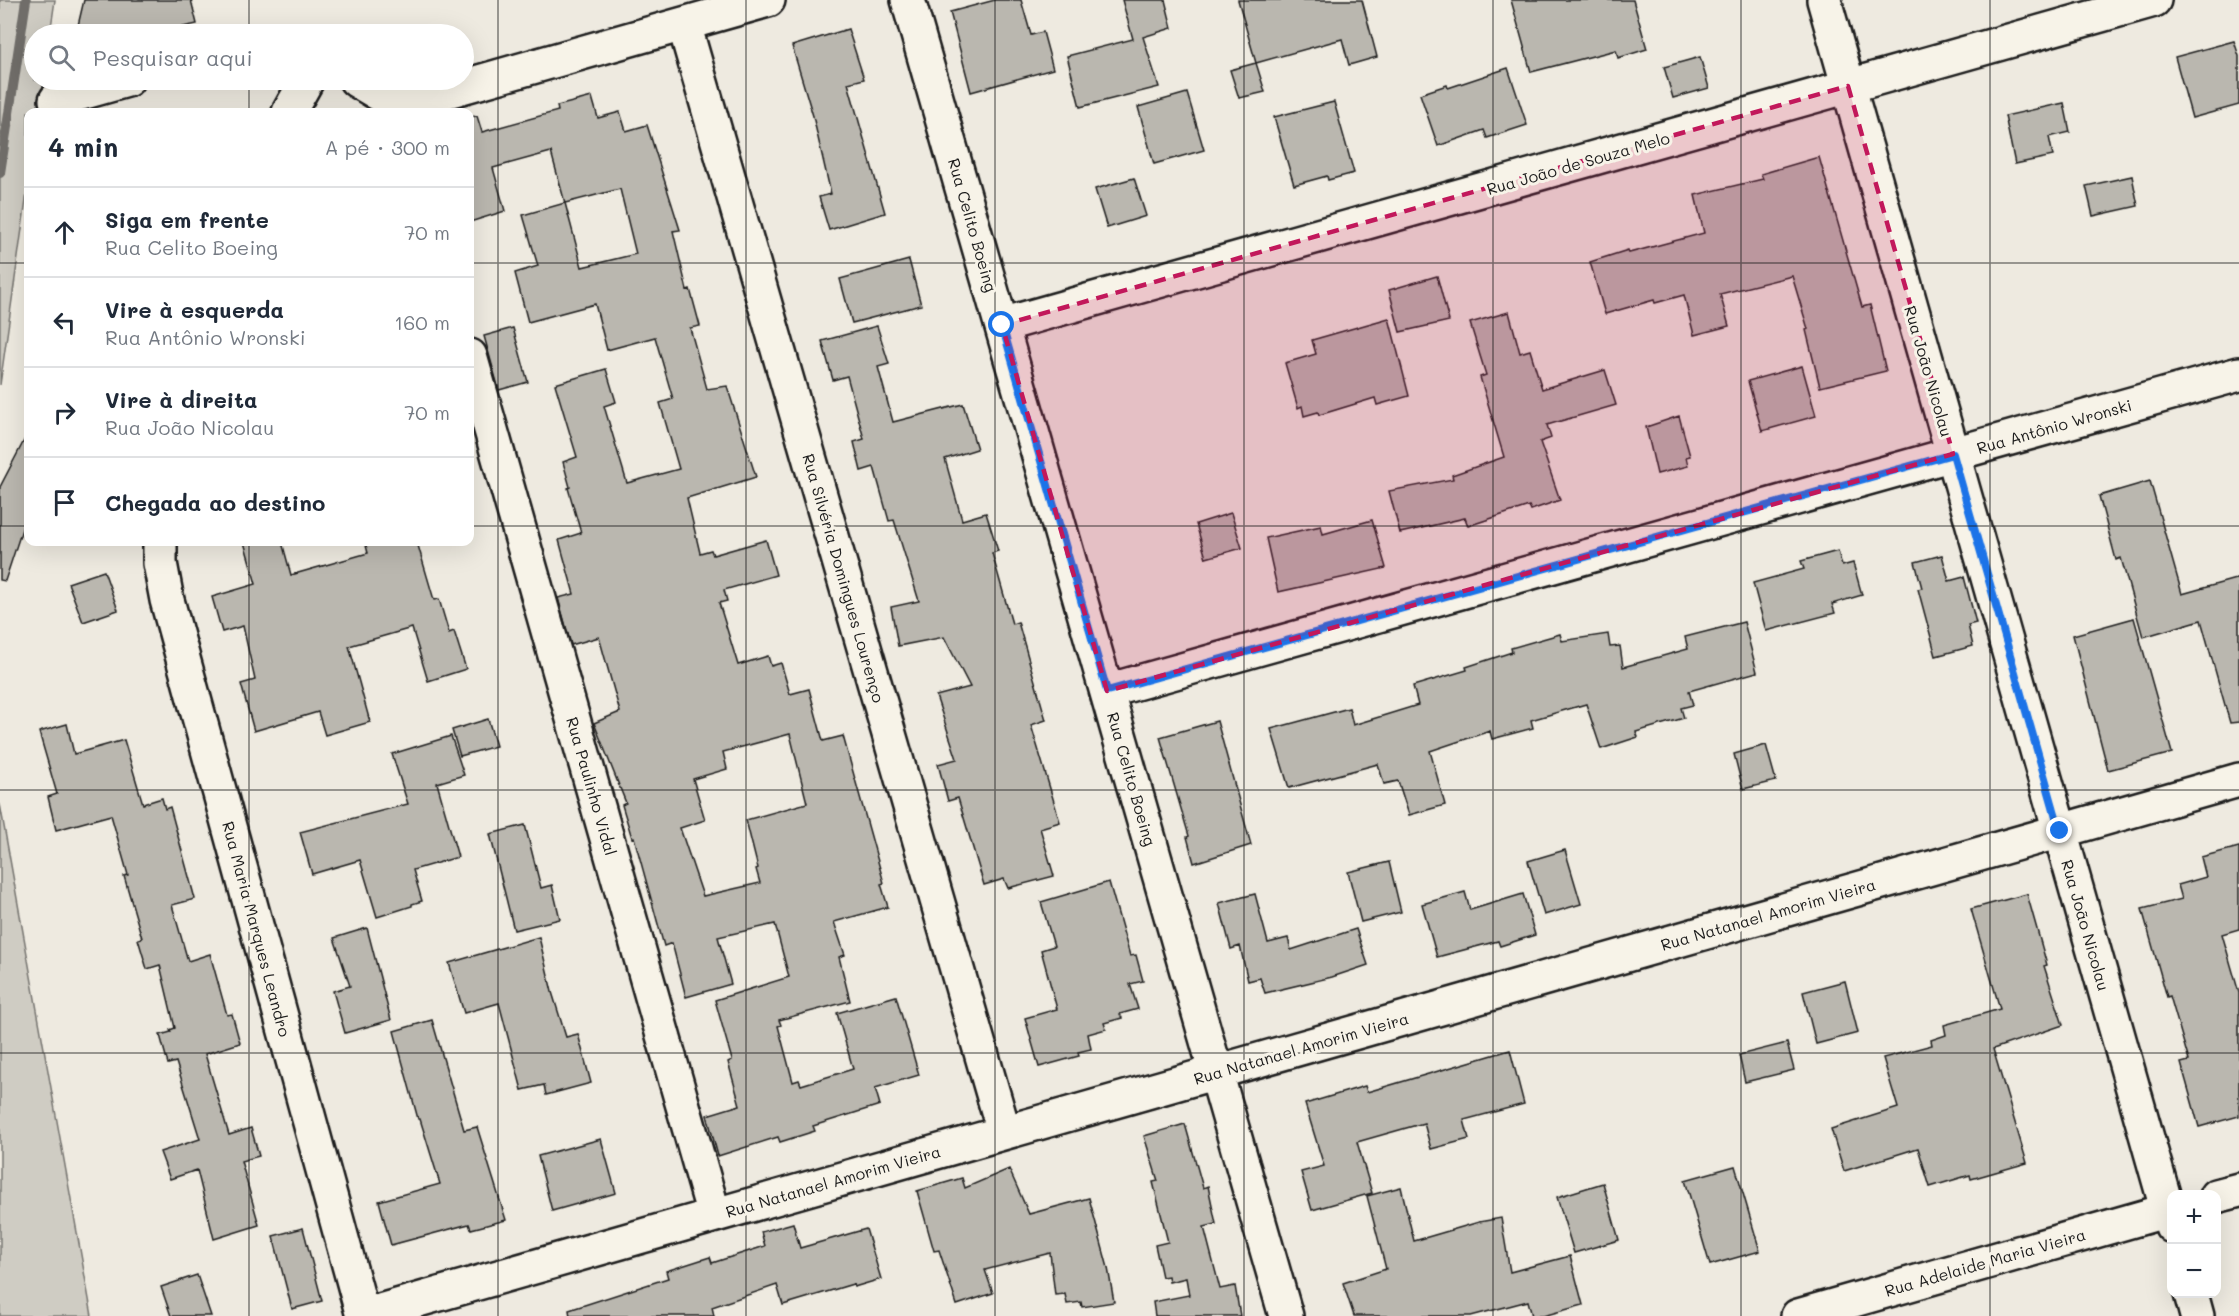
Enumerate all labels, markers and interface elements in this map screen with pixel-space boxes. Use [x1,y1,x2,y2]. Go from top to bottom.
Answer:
search box [24,24,474,90]
icon: search [45,41,78,74]
text: Pesquisar aqui [93,43,253,72]
street label: Rua João de Souza Melo [1484,127,1672,199]
text: 4 min [48,130,118,164]
text: A pé · 300 m [325,134,450,160]
street label: Rua Celito Boeing [944,156,1002,294]
text: Siga em frente [105,205,269,234]
icon: ahead [48,216,81,249]
text: 70 m [404,219,450,245]
text: Rua Celito Boeing [105,234,278,260]
text: Vire à esquerda [105,295,284,324]
street label: Rua João Nicolau [1900,303,1958,439]
icon: left [48,306,81,339]
text: 160 m [394,309,450,335]
route start [988,311,1014,337]
text: Rua Antônio Wronski [105,324,306,350]
text: Vire à direita [105,385,258,414]
street label: Rua Antônio Wronski [1974,394,2134,458]
icon: right [48,396,81,429]
text: 70 m [404,399,450,425]
text: Rua João Nicolau [105,414,274,440]
street label: Rua Silvéria Domingues Lourenço [798,451,890,705]
icon: arrive [48,486,81,519]
text: Chegada ao destino [105,488,325,517]
street label: Rua Celito Boeing [1103,710,1161,848]
street label: Rua Paulinho Vidal [562,714,622,858]
route end [2046,817,2072,843]
street label: Rua Maria Marques Leandro [218,819,296,1039]
street label: Rua João Nicolau [2057,857,2115,993]
street label: Rua Natanael Amorim Vieira [1658,873,1878,955]
street label: Rua Natanael Amorim Vieira [1191,1007,1411,1089]
street label: Rua Natanael Amorim Vieira [723,1140,943,1222]
map controls [2167,1190,2221,1298]
button: + [2167,1190,2221,1244]
street label: Rua Adelaide Maria Vieira [1882,1223,2088,1301]
button: − [2167,1244,2221,1298]

